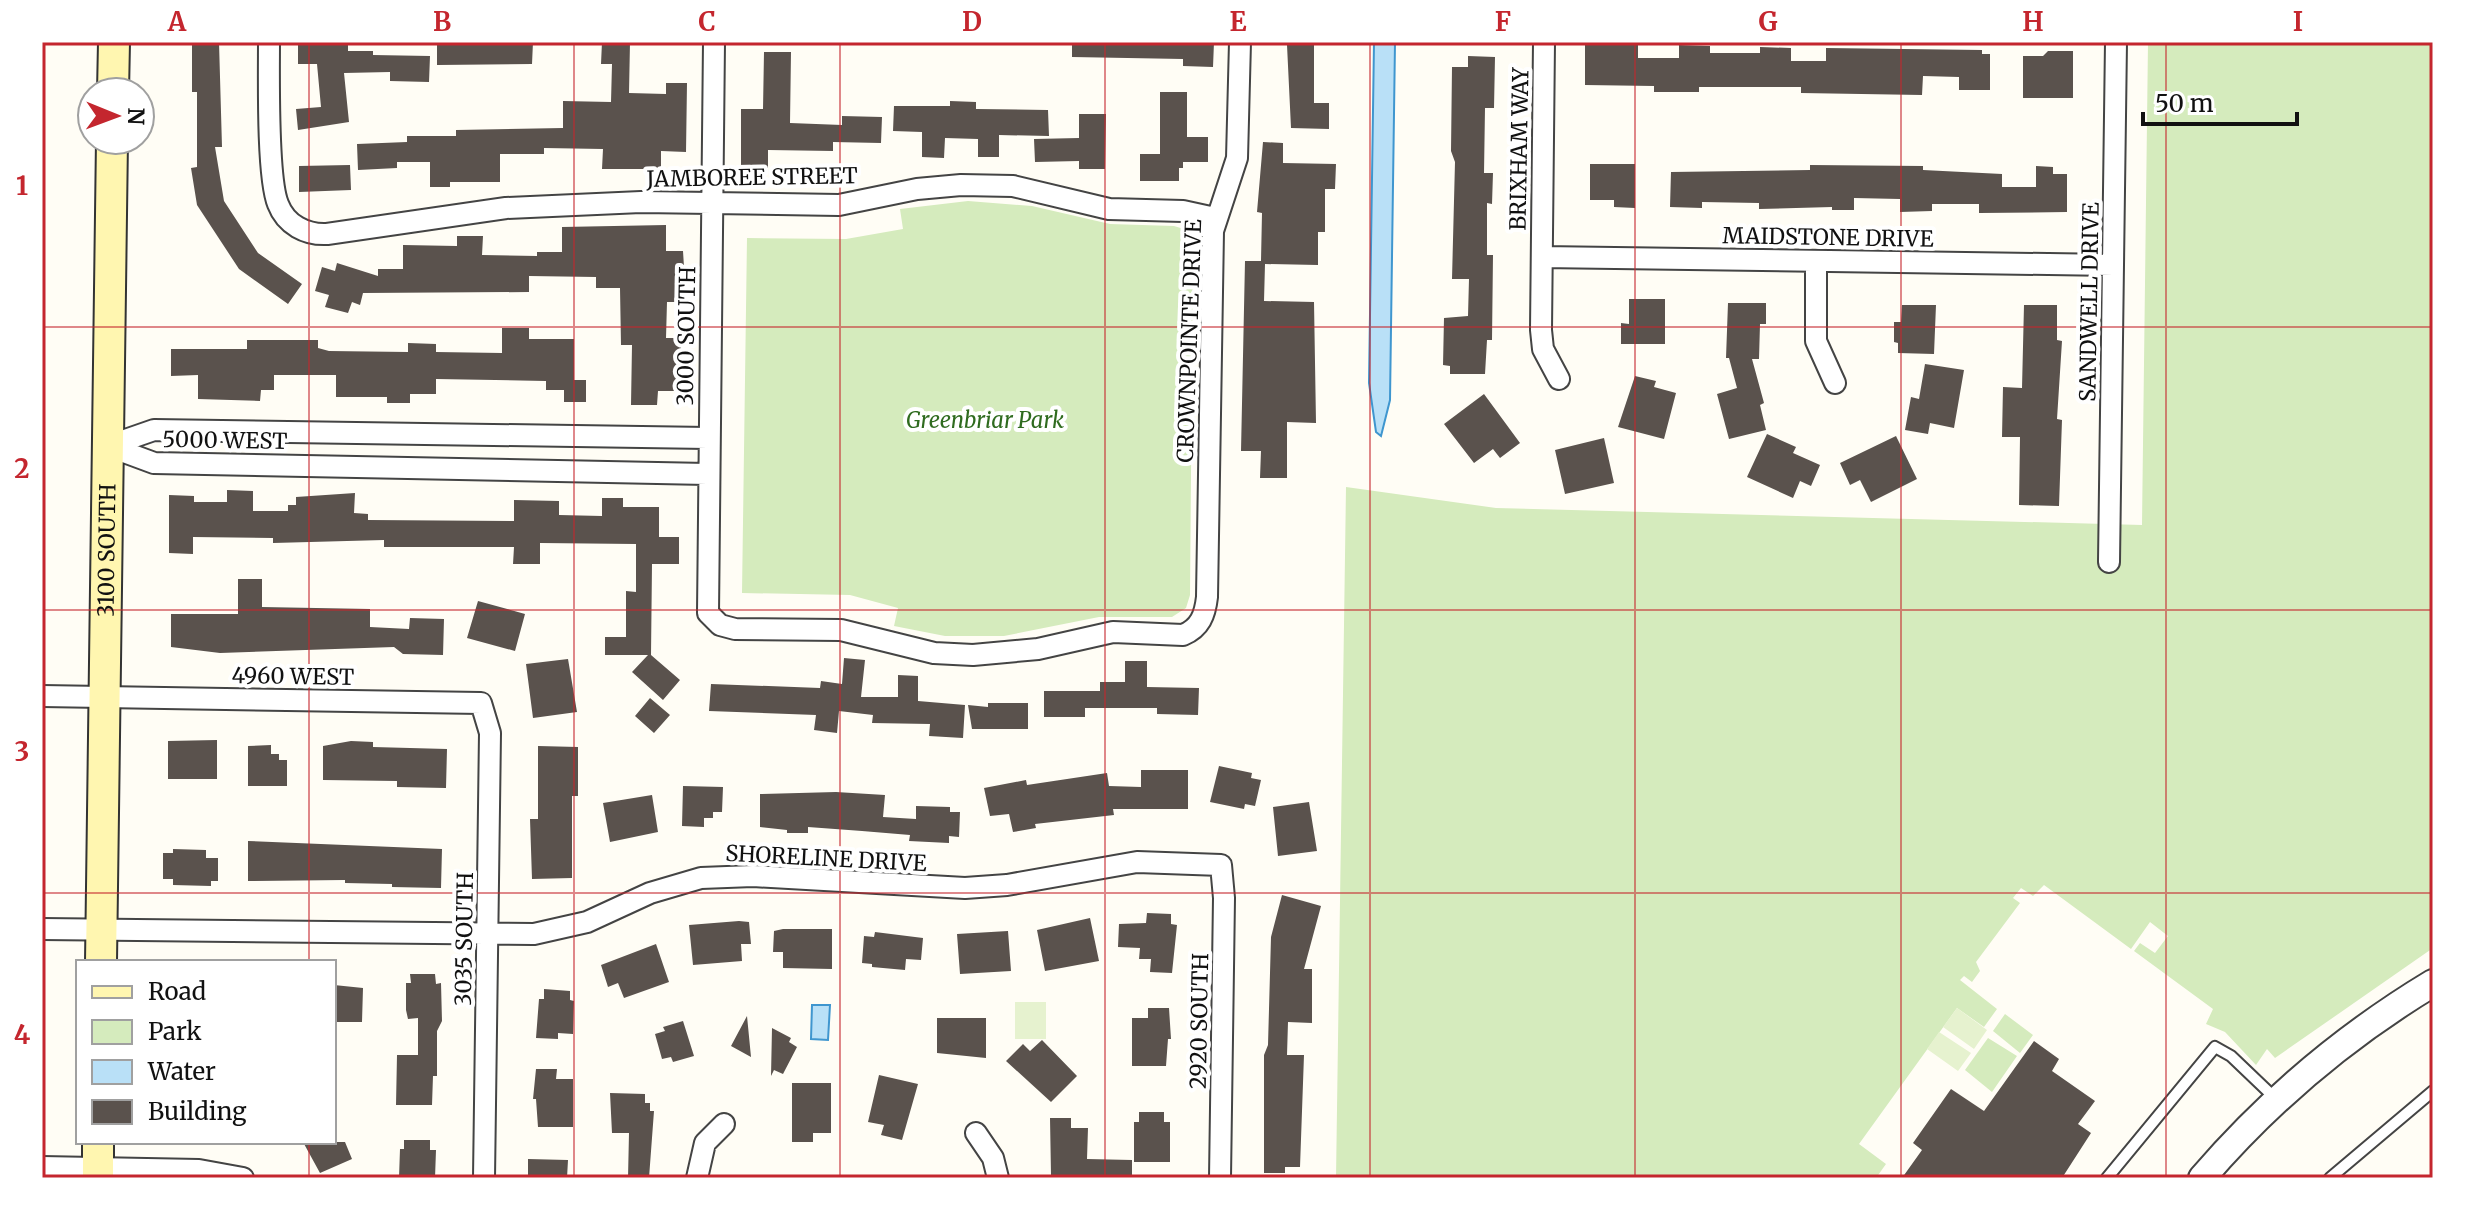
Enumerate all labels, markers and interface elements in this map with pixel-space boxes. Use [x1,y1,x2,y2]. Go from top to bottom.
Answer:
text: A [167,5,187,38]
text: B [433,5,451,38]
text: C [698,5,716,38]
text: D [962,5,982,38]
text: E [1230,5,1247,38]
text: F [1495,5,1511,38]
text: G [1759,5,1778,38]
text: H [2022,5,2044,38]
text: I [2293,5,2303,38]
street label: BRIXHAM WAY [1504,66,1534,231]
north arrow [76,76,156,156]
scale bar [2143,76,2297,126]
text: 50 m [2155,88,2214,119]
text: N [122,107,150,126]
street label: JAMBOREE STREET [645,161,858,193]
text: 1 [16,169,28,202]
street label: SANDWELL DRIVE [2073,202,2105,402]
street label: CROWNPOINTE DRIVE [1171,219,1207,463]
street label: MAIDSTONE DRIVE [1722,221,1934,253]
street label: 3000 SOUTH [671,266,701,406]
park label: Greenbriar Park [906,406,1064,434]
street label: 5000 WEST [162,425,288,455]
text: 2 [14,452,30,485]
street label: 3100 SOUTH [92,483,121,617]
street label: 4960 WEST [231,661,355,691]
text: 3 [15,735,29,768]
street label: SHORELINE DRIVE [725,839,927,877]
street label: 3035 SOUTH [449,872,479,1006]
street label: 2920 SOUTH [1184,953,1214,1089]
legend [76,960,336,1144]
text: Road [148,976,206,1007]
text: Park [148,1016,202,1047]
text: 4 [14,1018,31,1051]
text: Water [147,1056,216,1087]
text: Building [148,1096,247,1127]

